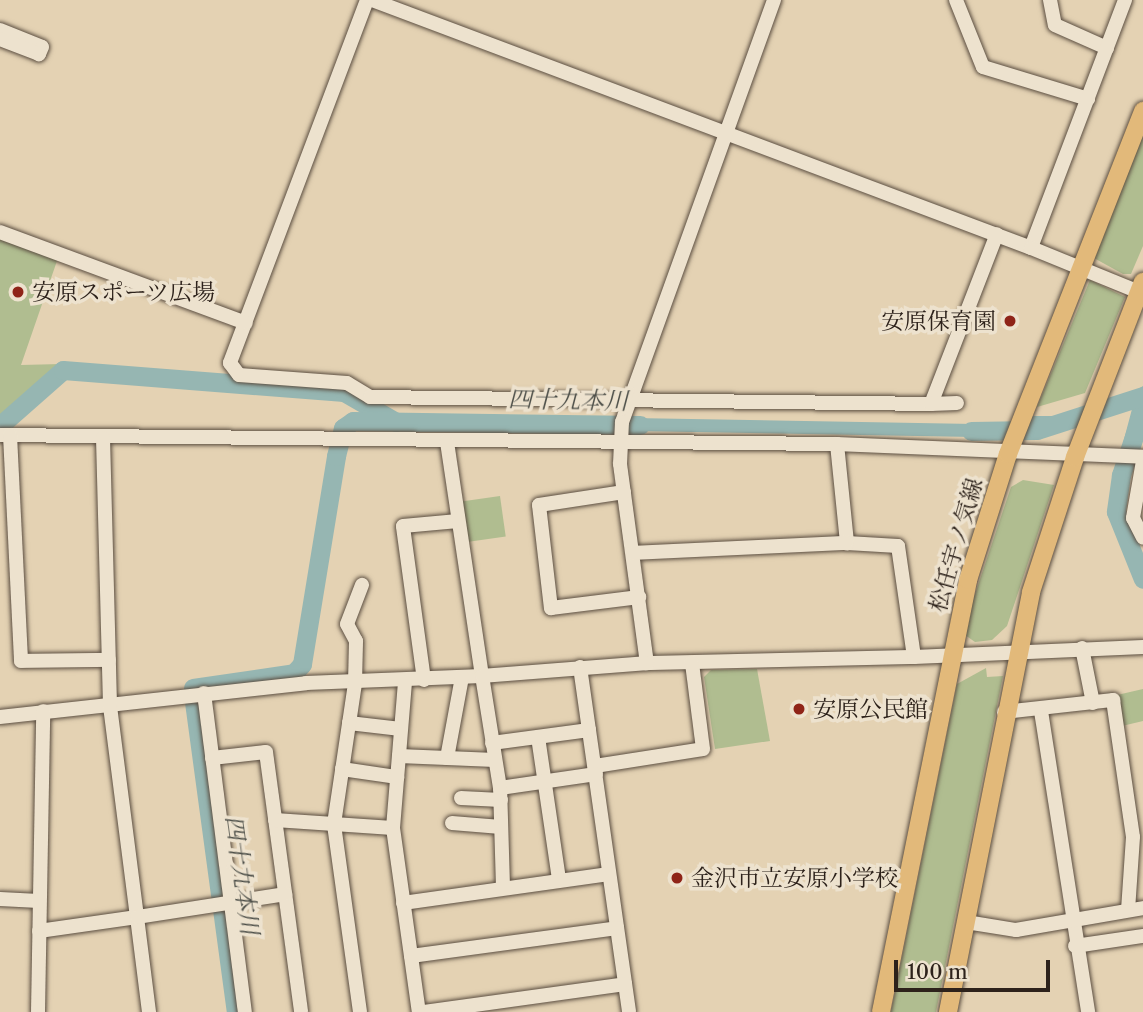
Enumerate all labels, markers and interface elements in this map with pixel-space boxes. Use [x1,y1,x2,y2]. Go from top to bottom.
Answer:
place label: 安原スポーツ広場 [32,278,216,306]
marker: 安原スポーツ広場 [10,284,26,300]
place label: 安原保育園 [881,307,996,335]
marker: 安原保育園 [1002,313,1018,329]
water label: 四十九本川 [508,385,628,415]
street label: 松任宇ノ気線 [924,475,988,615]
place label: 安原公民館 [813,695,928,723]
marker: 安原公民館 [791,701,807,717]
water label: 四十九本川 [219,814,265,936]
place label: 金沢市立安原小学校 [691,864,898,892]
marker: 金沢市立安原小学校 [669,870,685,886]
scale bar [898,946,1054,990]
text: 100 m [907,959,968,984]

